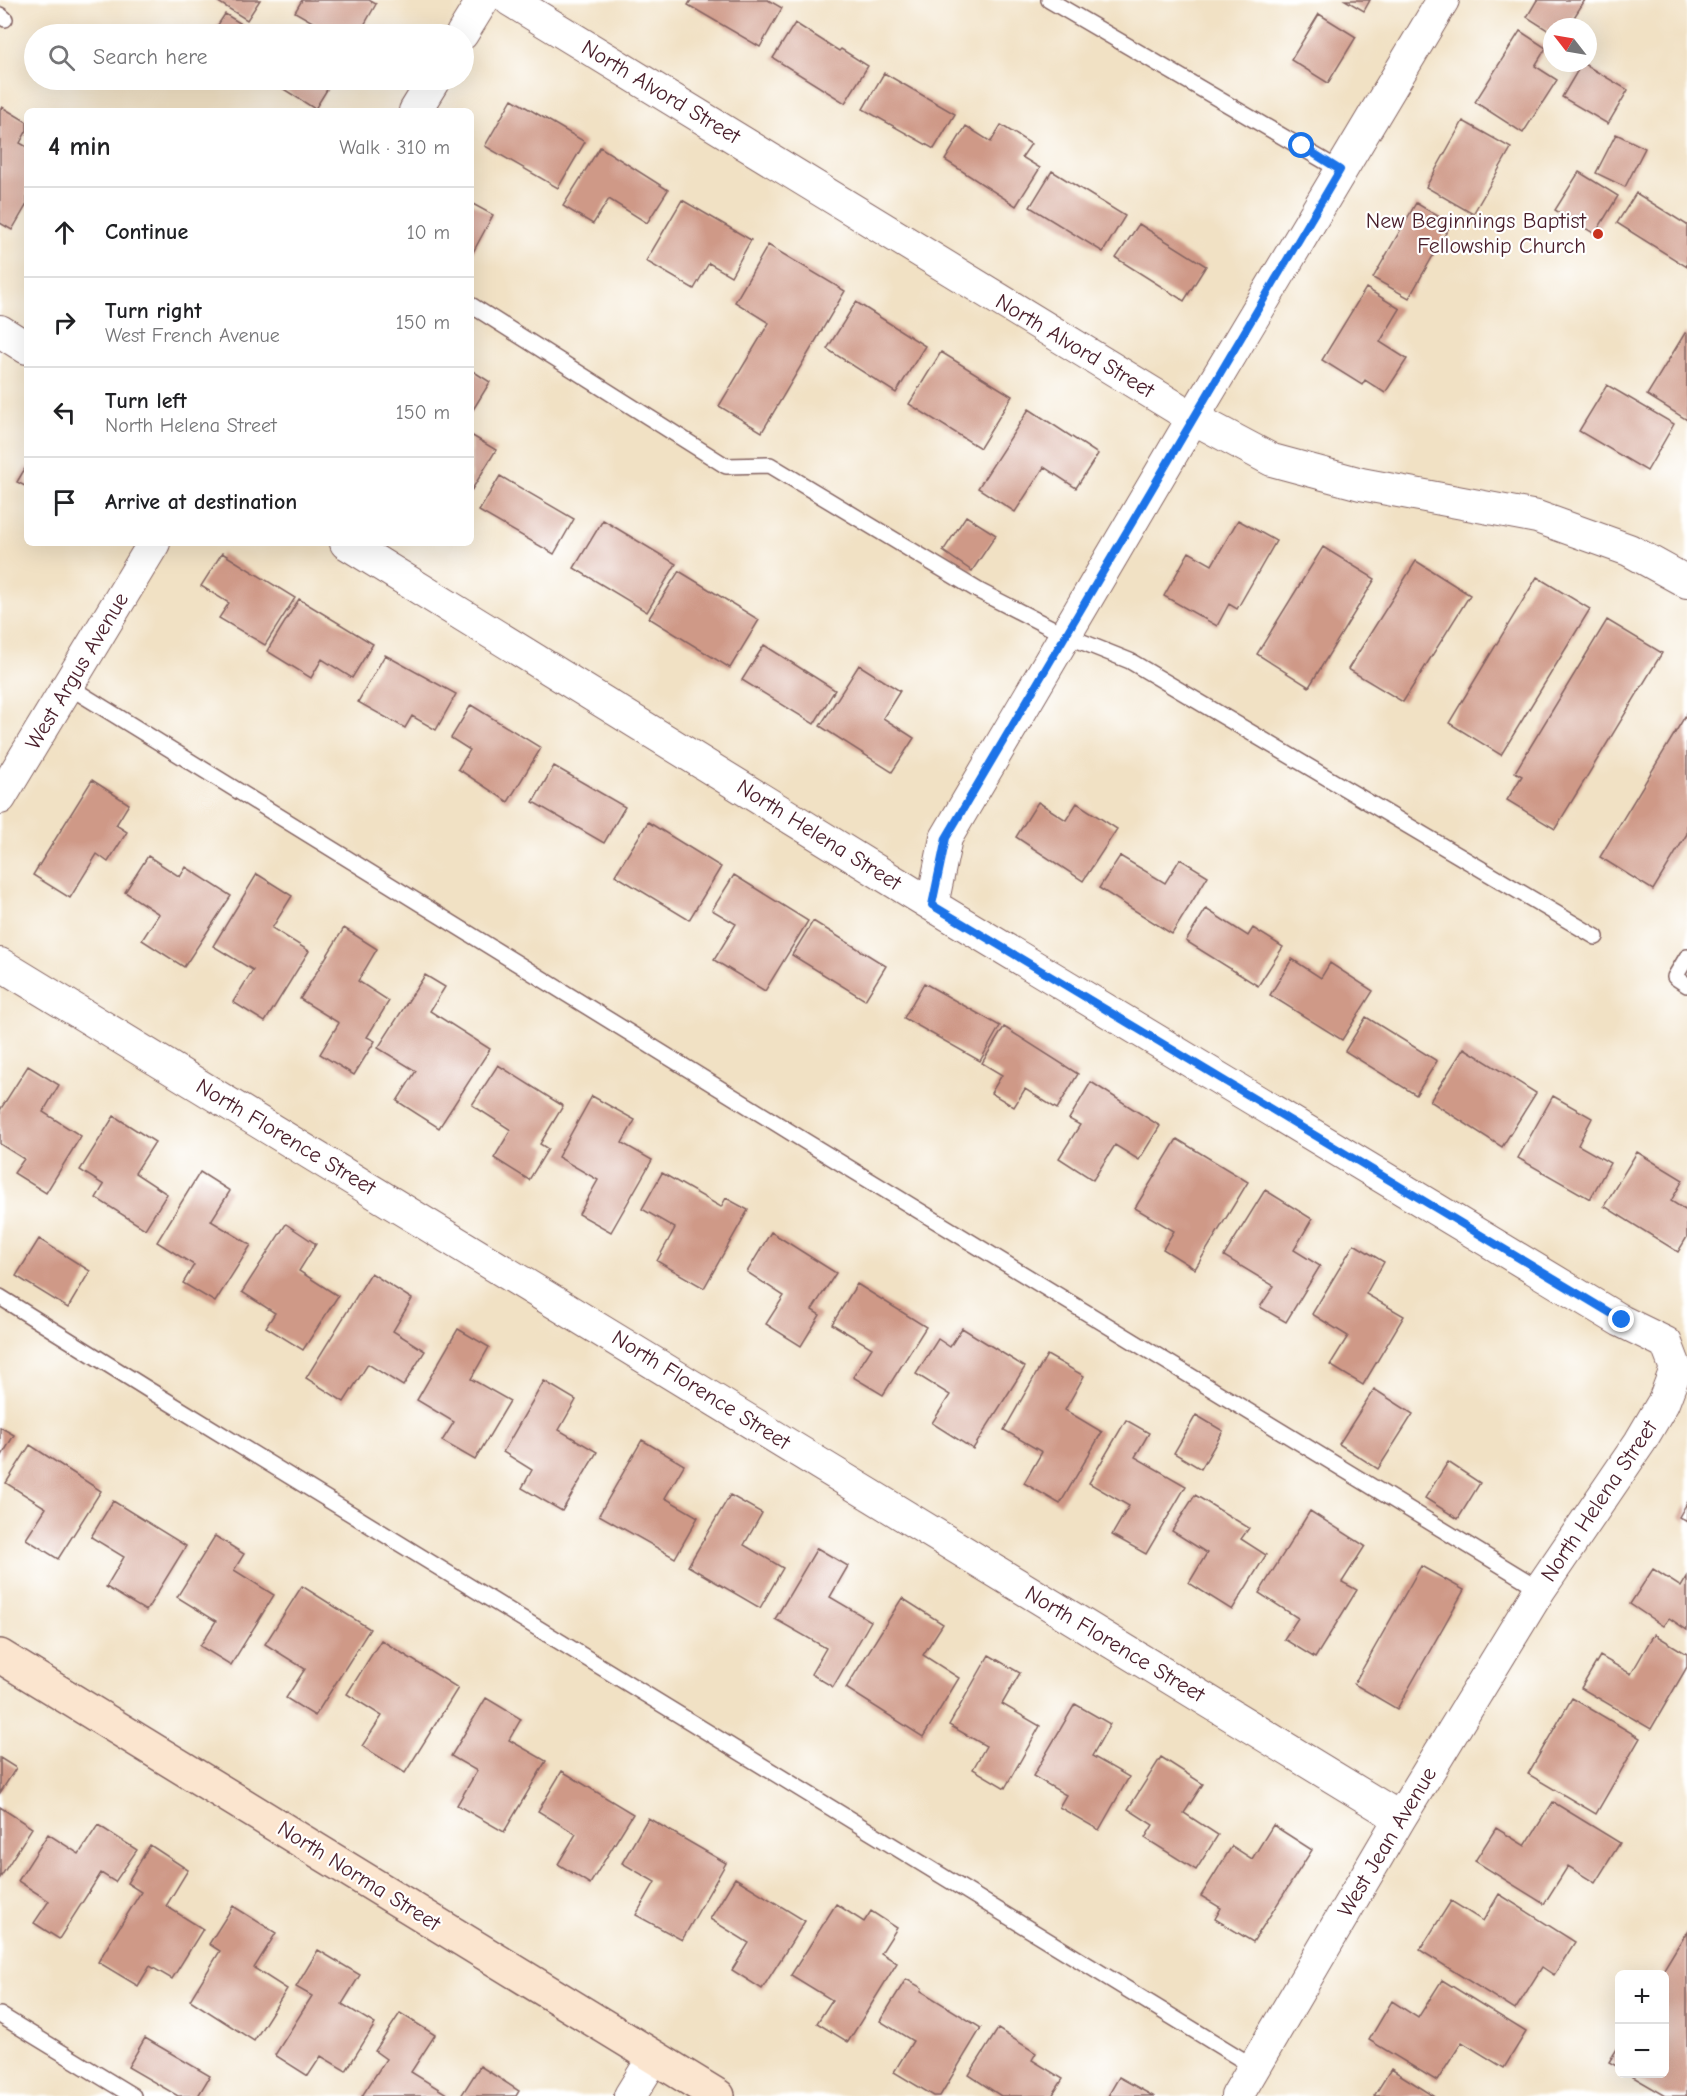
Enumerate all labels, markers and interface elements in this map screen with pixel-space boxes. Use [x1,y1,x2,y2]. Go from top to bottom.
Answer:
north arrow [1543,18,1597,72]
search box [24,24,474,90]
street label: North Alvord Street [577,34,746,150]
icon: search [45,41,78,74]
text: Search here [93,44,208,70]
text: 4 min [48,132,111,162]
route start [1288,132,1314,158]
text: Walk · 310 m [339,136,450,159]
place label: New Beginnings Baptist Fellowship Church [1366,208,1587,259]
icon: ahead [48,216,81,249]
text: Continue [105,219,188,245]
text: 10 m [407,221,450,244]
marker: New Beginnings Baptist Fellowship Church [1591,227,1605,241]
street label: North Alvord Street [991,288,1160,404]
text: Turn right [105,298,202,324]
icon: right [48,306,81,339]
text: 150 m [396,311,450,334]
text: West French Avenue [105,324,280,347]
text: Turn left [105,388,187,414]
icon: left [48,396,81,429]
text: 150 m [396,401,450,424]
text: North Helena Street [105,414,277,437]
icon: arrive [48,486,81,519]
text: Arrive at destination [105,489,297,515]
street label: West Argus Avenue [20,588,134,754]
street label: North Helena Street [732,774,907,896]
street label: North Florence Street [191,1073,381,1201]
route end [1608,1306,1634,1332]
street label: North Florence Street [607,1325,795,1456]
street label: North Helena Street [1535,1415,1663,1587]
street label: North Florence Street [1020,1580,1210,1708]
street label: West Jean Avenue [1332,1762,1442,1922]
street label: North Norma Street [273,1815,446,1937]
map controls [1615,1970,1669,2078]
button: + [1615,1970,1669,2024]
button: − [1615,2024,1669,2078]

